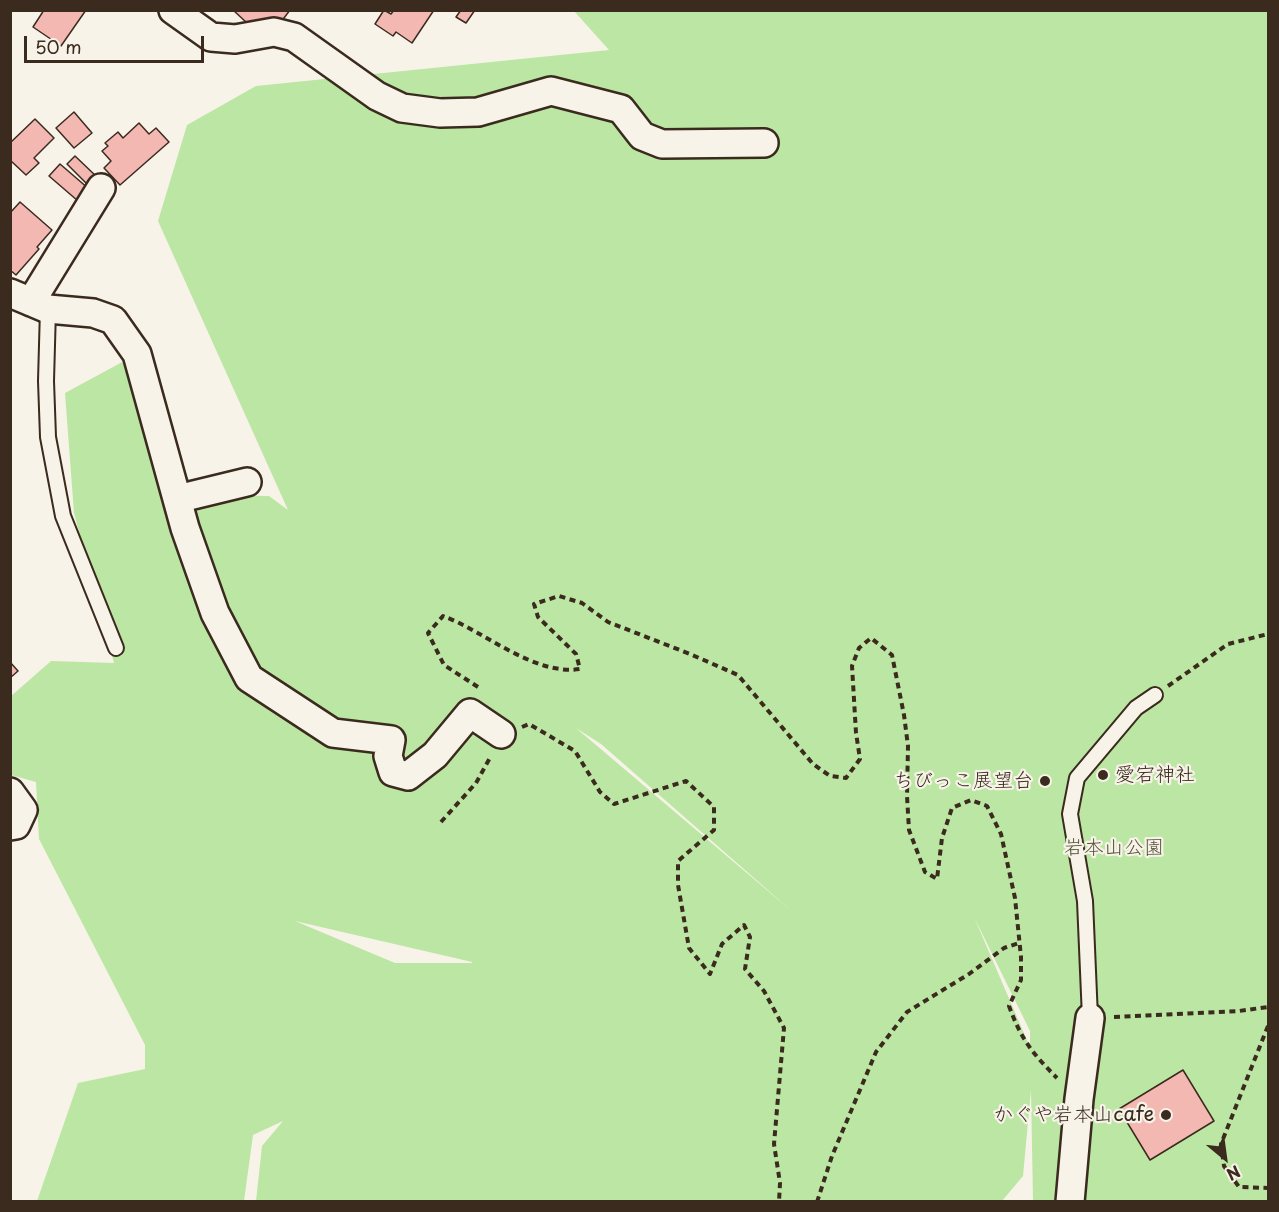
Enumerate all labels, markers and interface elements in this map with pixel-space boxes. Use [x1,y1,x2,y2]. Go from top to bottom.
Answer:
scale bar [27,24,207,62]
text: 50 m [35,33,82,60]
place label: 愛宕神社 [1115,763,1195,787]
marker: 愛宕神社 [1096,768,1110,782]
place label: ちびっこ展望台 [893,769,1033,793]
marker: ちびっこ展望台 [1038,774,1052,788]
park label: 岩本山公園 [1064,836,1164,860]
place label: かぐや岩本山cafe [993,1103,1154,1127]
marker: かぐや岩本山cafe [1159,1108,1173,1122]
north arrow [1195,1128,1255,1188]
text: N [1222,1160,1245,1187]

